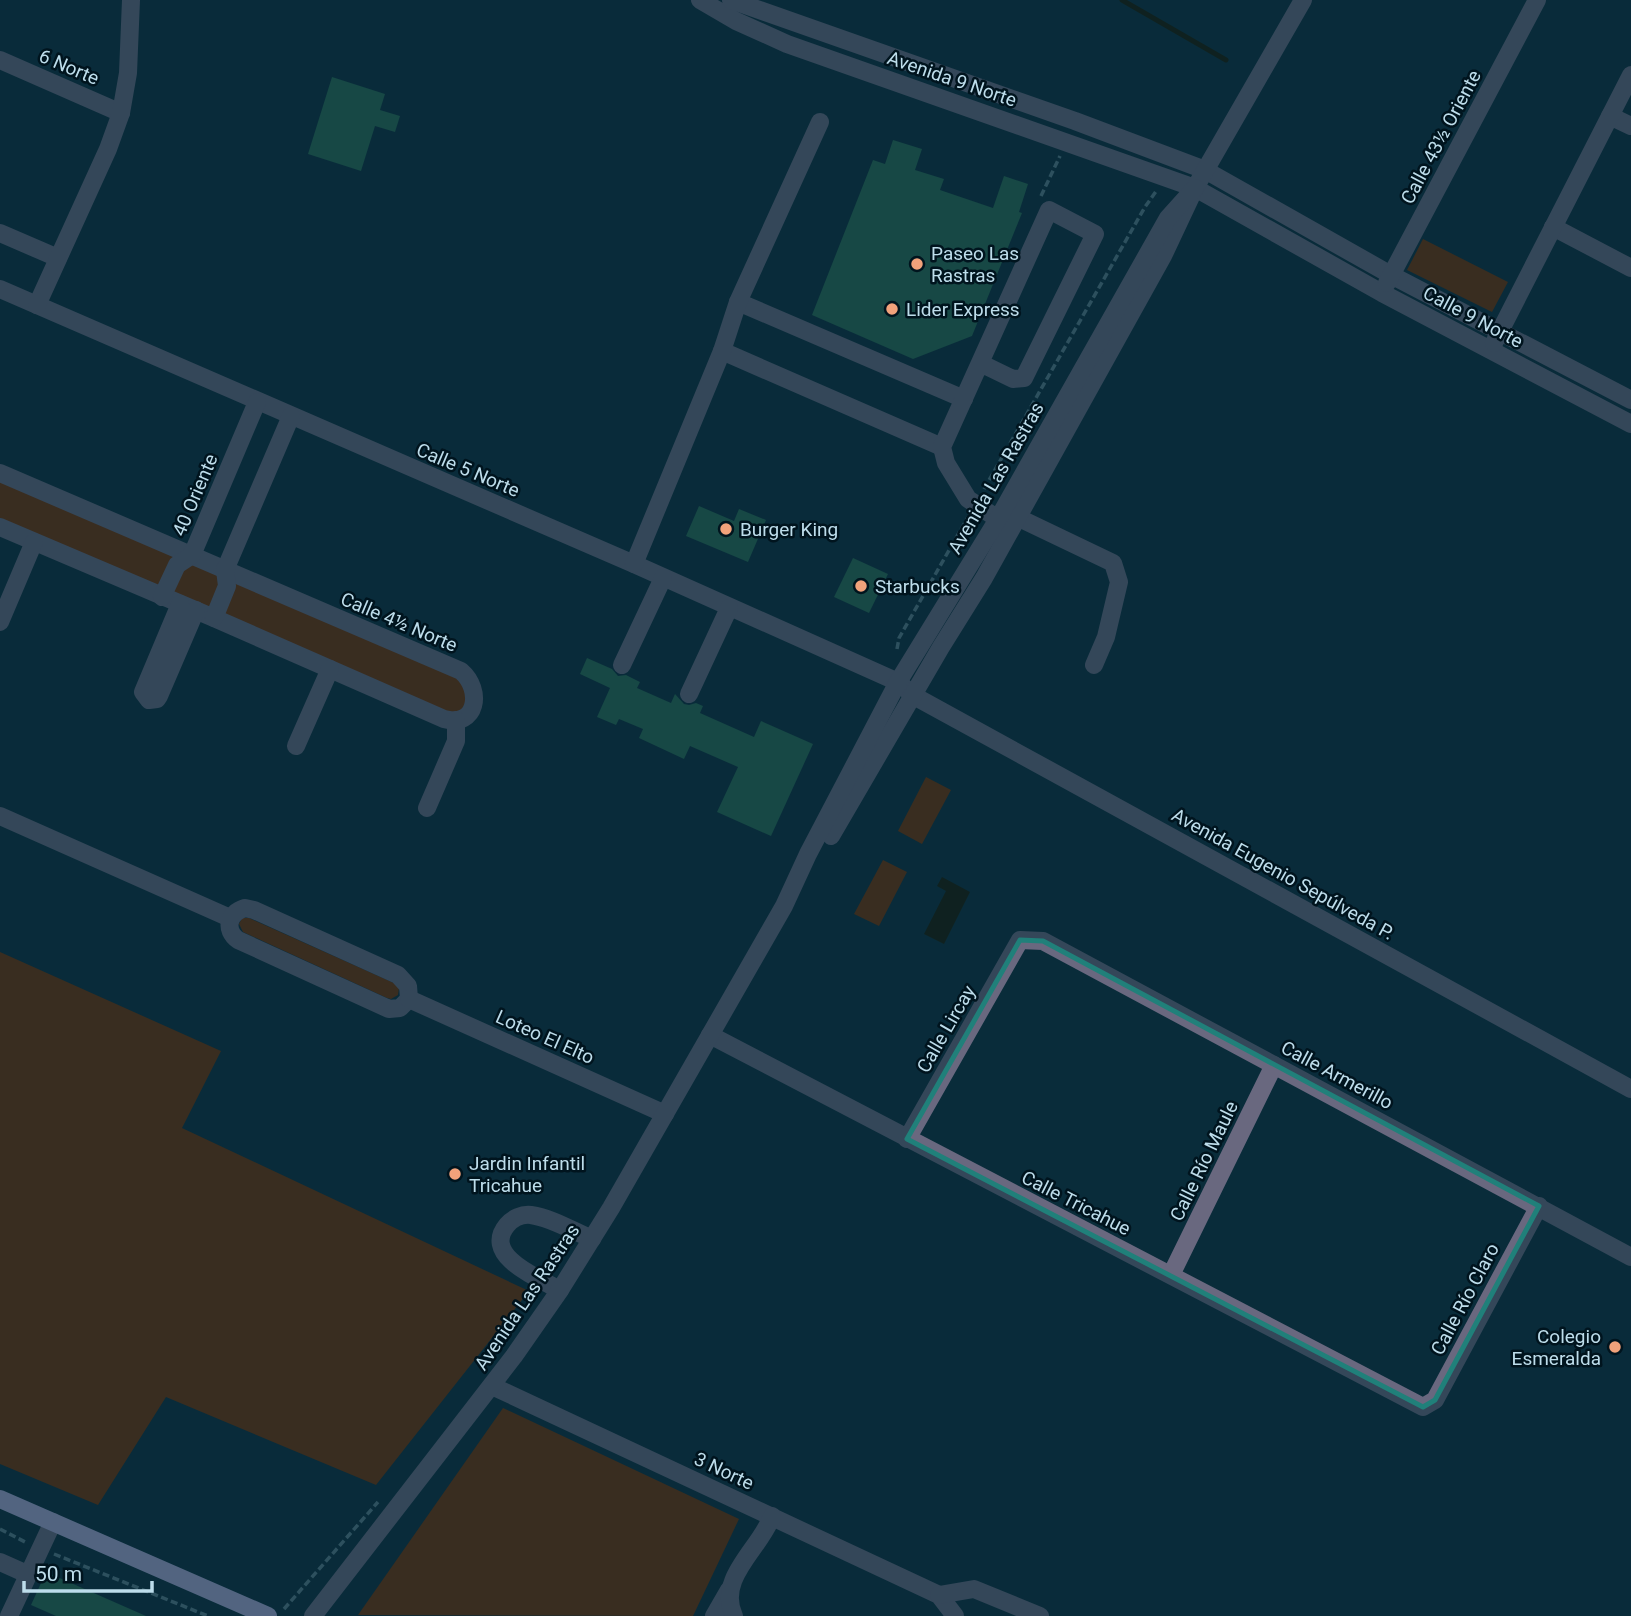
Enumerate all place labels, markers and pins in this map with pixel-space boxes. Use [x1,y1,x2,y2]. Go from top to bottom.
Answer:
place label: Paseo Las Rastras [931,242,1019,287]
marker: Paseo Las Rastras [909,256,925,272]
place label: Lider Express [906,298,1020,321]
marker: Lider Express [884,301,900,317]
place label: Burger King [740,518,838,541]
marker: Burger King [718,521,734,537]
place label: Starbucks [875,575,960,598]
marker: Starbucks [853,578,869,594]
place label: Jardin Infantil Tricahue [469,1152,585,1197]
marker: Jardin Infantil Tricahue [447,1166,463,1182]
place label: Colegio Esmeralda [1512,1325,1601,1370]
marker: Colegio Esmeralda [1607,1339,1623,1355]

